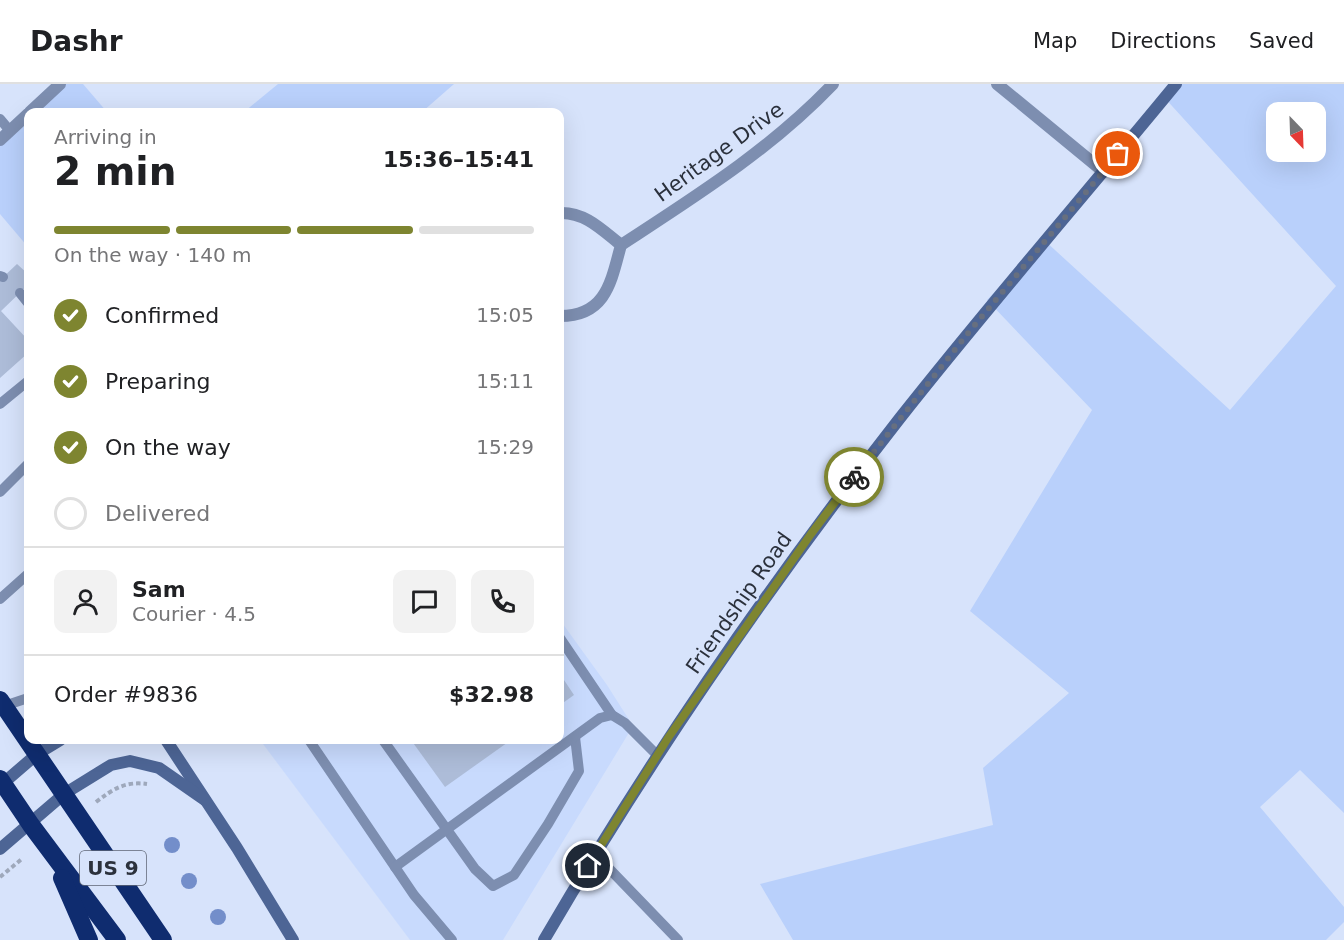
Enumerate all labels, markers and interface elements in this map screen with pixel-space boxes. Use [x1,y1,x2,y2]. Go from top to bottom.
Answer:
text: Dashr [30,25,123,58]
text: Map [1033,29,1077,53]
text: Directions [1110,29,1216,53]
text: Saved [1249,29,1314,53]
street label: Heritage Drive [650,97,788,207]
north arrow [1266,102,1326,162]
map controls [1266,102,1326,162]
text: Arriving in [54,125,157,149]
pin [1092,128,1143,179]
icon: bag [1101,137,1134,170]
text: 15:36–15:41 [383,147,534,172]
text: 2 min [54,149,176,194]
text: On the way · 140 m [54,243,252,267]
icon: check [54,299,87,332]
text: Confirmed [105,303,219,328]
text: 15:05 [476,303,534,327]
icon: check [54,365,87,398]
text: Preparing [105,369,211,394]
text: 15:11 [476,369,534,393]
icon: check [54,431,87,464]
text: On the way [105,435,231,460]
text: 15:29 [476,435,534,459]
courier [824,447,884,507]
icon: bike [838,461,871,494]
text: Delivered [105,501,210,526]
street label: Friendship Road [681,528,797,678]
button: person [54,570,117,633]
button: chat [393,570,456,633]
button: phone [471,570,534,633]
text: Sam [132,577,186,602]
text: Courier · 4.5 [132,602,256,626]
text: Order #9836 [54,682,198,707]
text: $32.98 [449,682,534,707]
pin [562,840,613,891]
icon: home [571,849,604,882]
road number: US 9 [80,851,146,885]

